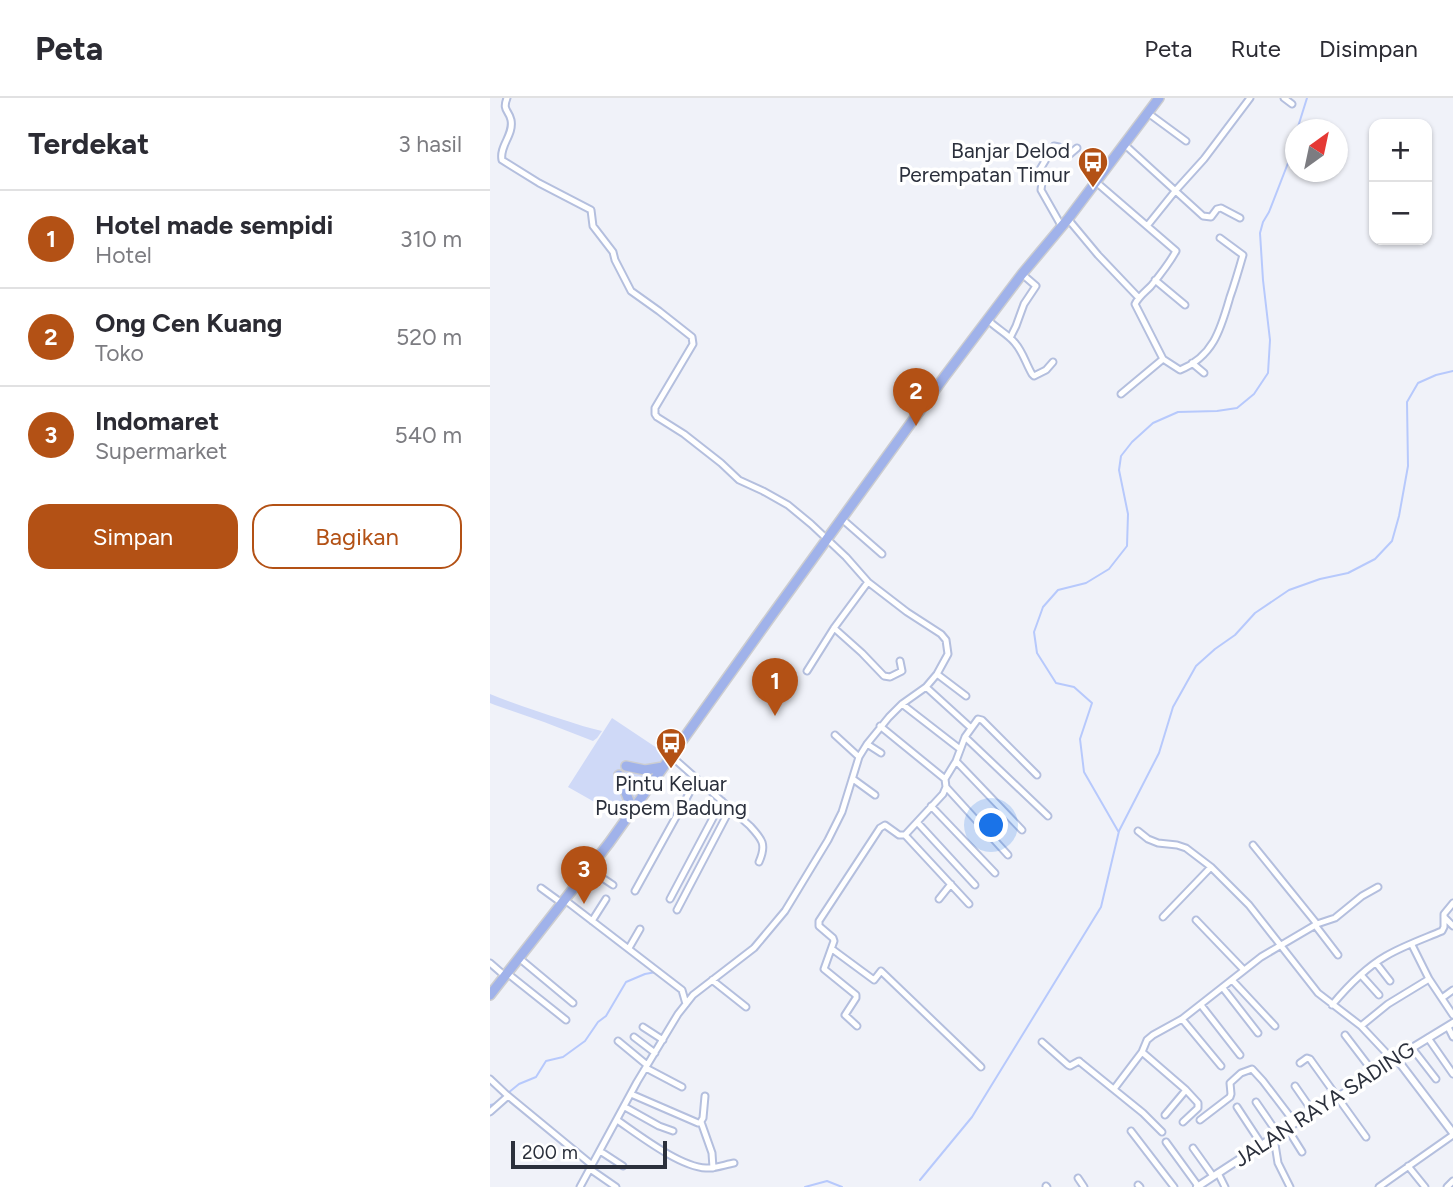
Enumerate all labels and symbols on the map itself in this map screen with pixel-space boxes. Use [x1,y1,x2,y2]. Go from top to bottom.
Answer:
north arrow [1285,119,1348,182]
place label: Banjar Delod Perempatan Timur [898,138,1070,187]
bus stop icon: Banjar Delod Perempatan Timur [1076,145,1110,189]
pin: 2 [893,368,939,426]
pin: 1 [752,658,798,716]
bus stop icon: Pintu Keluar Puspem Badung [654,726,688,770]
place label: Pintu Keluar Puspem Badung [595,771,747,820]
your location [974,808,1008,842]
pin: 3 [561,846,607,904]
street label: JALAN RAYA SADING [1229,1036,1419,1172]
scale bar [511,1138,667,1170]

